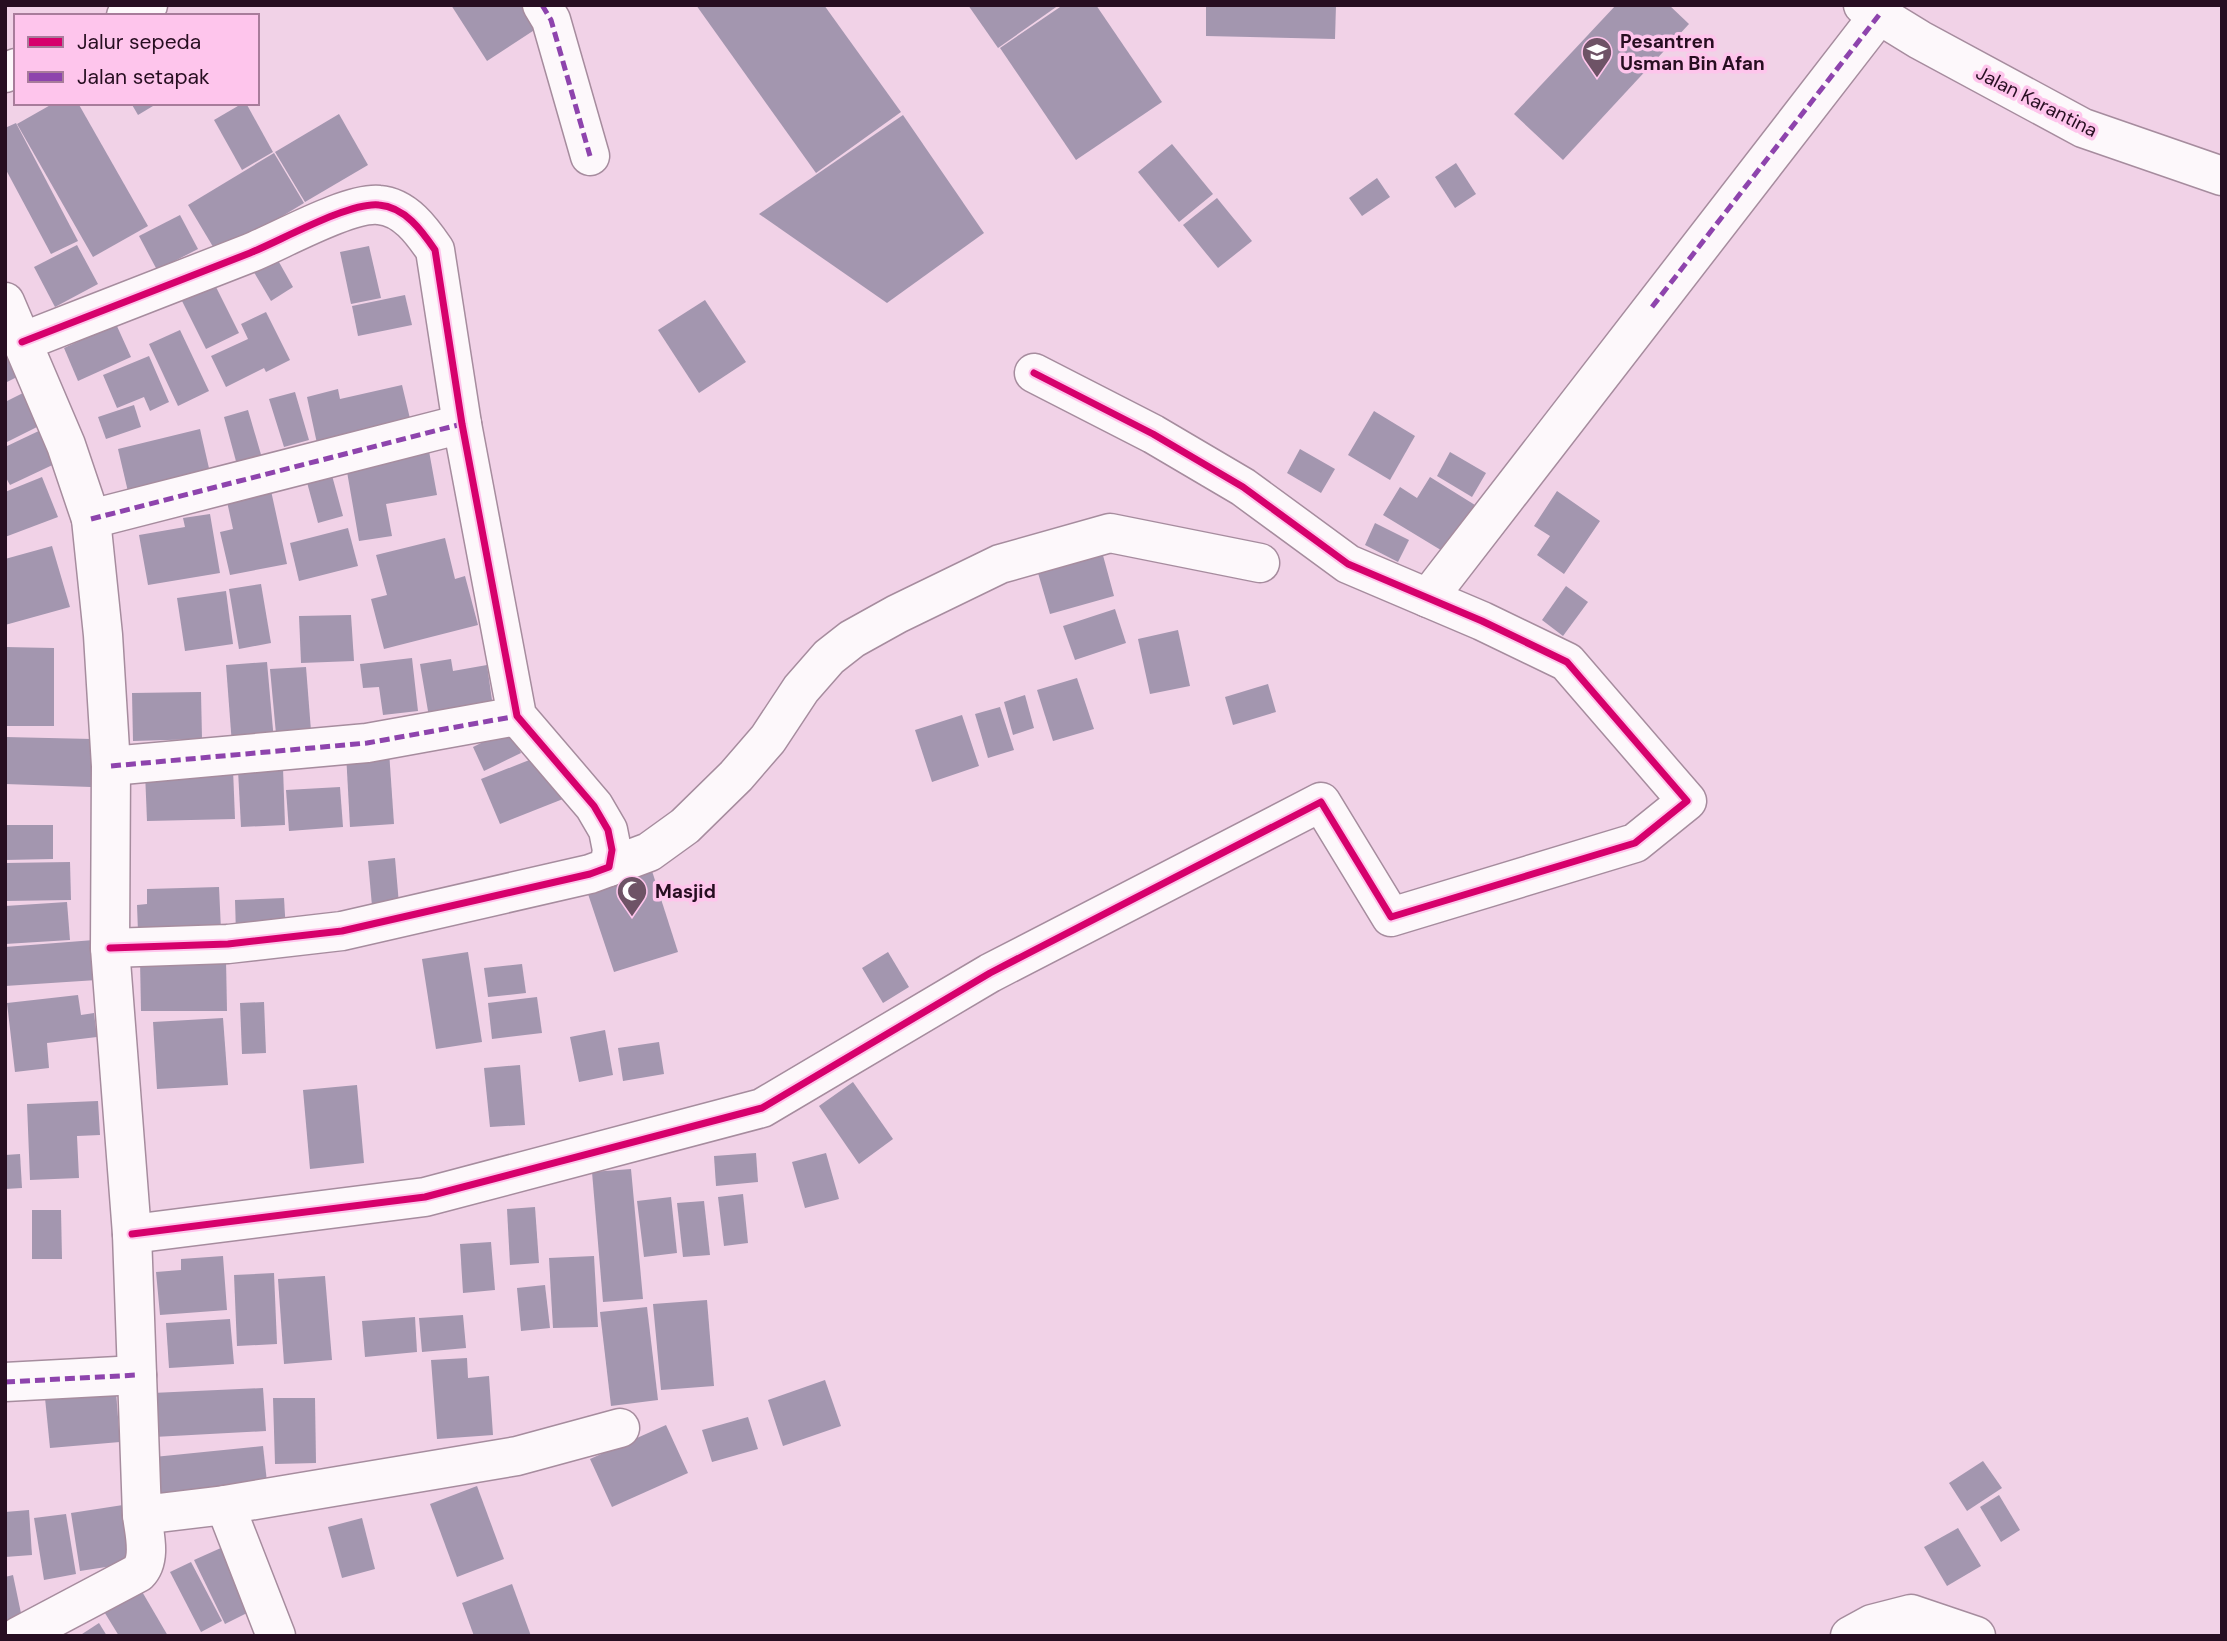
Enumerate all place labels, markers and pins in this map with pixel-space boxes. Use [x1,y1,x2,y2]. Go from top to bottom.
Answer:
place label: Pesantren Usman Bin Afan [1620,29,1765,76]
school or university icon: Pesantren Usman Bin Afan [1580,35,1614,79]
mosque icon: Masjid [615,874,649,918]
place label: Masjid [655,879,716,904]

